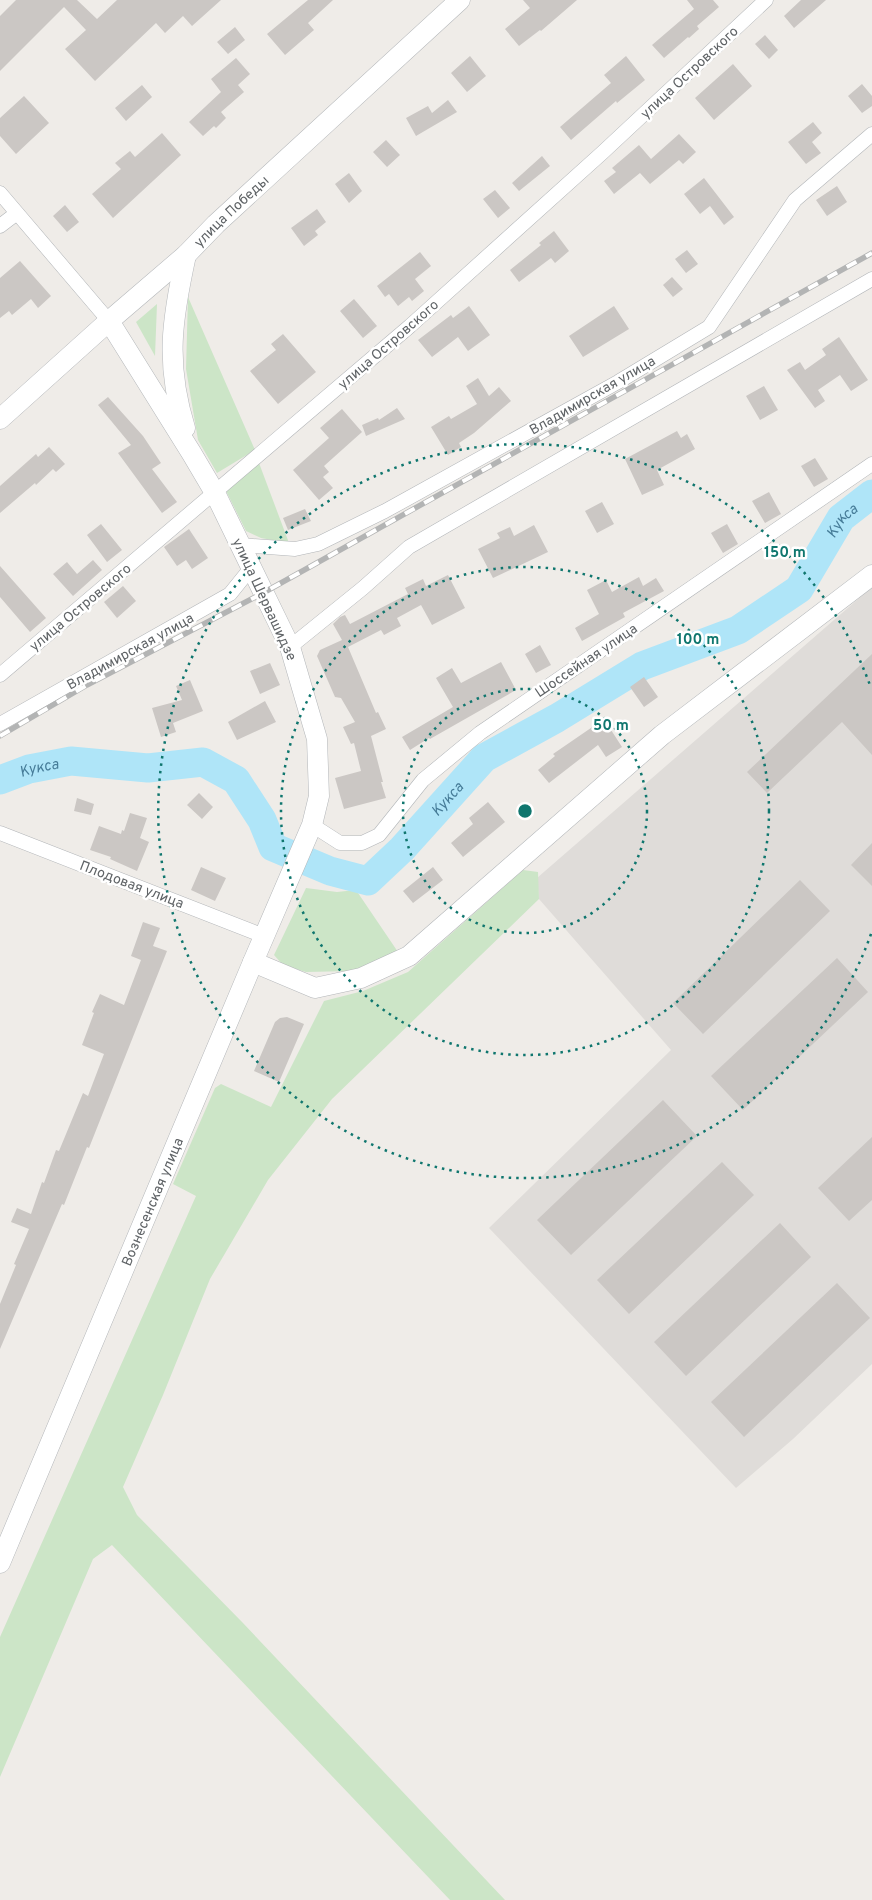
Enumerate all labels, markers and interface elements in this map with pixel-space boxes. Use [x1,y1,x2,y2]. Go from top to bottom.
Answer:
street label: улица Островского [638,23,743,123]
street label: улица Победы [191,173,273,252]
street label: улица Островского [335,297,443,393]
street label: Владимирская улица [527,353,659,439]
water label: Кукса [823,500,862,542]
street label: улица Шервашидзе [228,536,300,664]
text: 150 m [764,544,806,563]
street label: улица Островского [27,561,135,656]
street label: Владимирская улица [64,610,197,694]
street label: Шоссейная улица [532,621,641,702]
text: 100 m [677,631,719,650]
text: 50 m [593,717,629,736]
water label: Кукса [17,756,61,783]
water label: Кукса [428,779,469,821]
centre of rings [516,802,534,820]
street label: Плодовая улица [77,858,186,913]
street label: Вознесенская улица [119,1136,188,1269]

